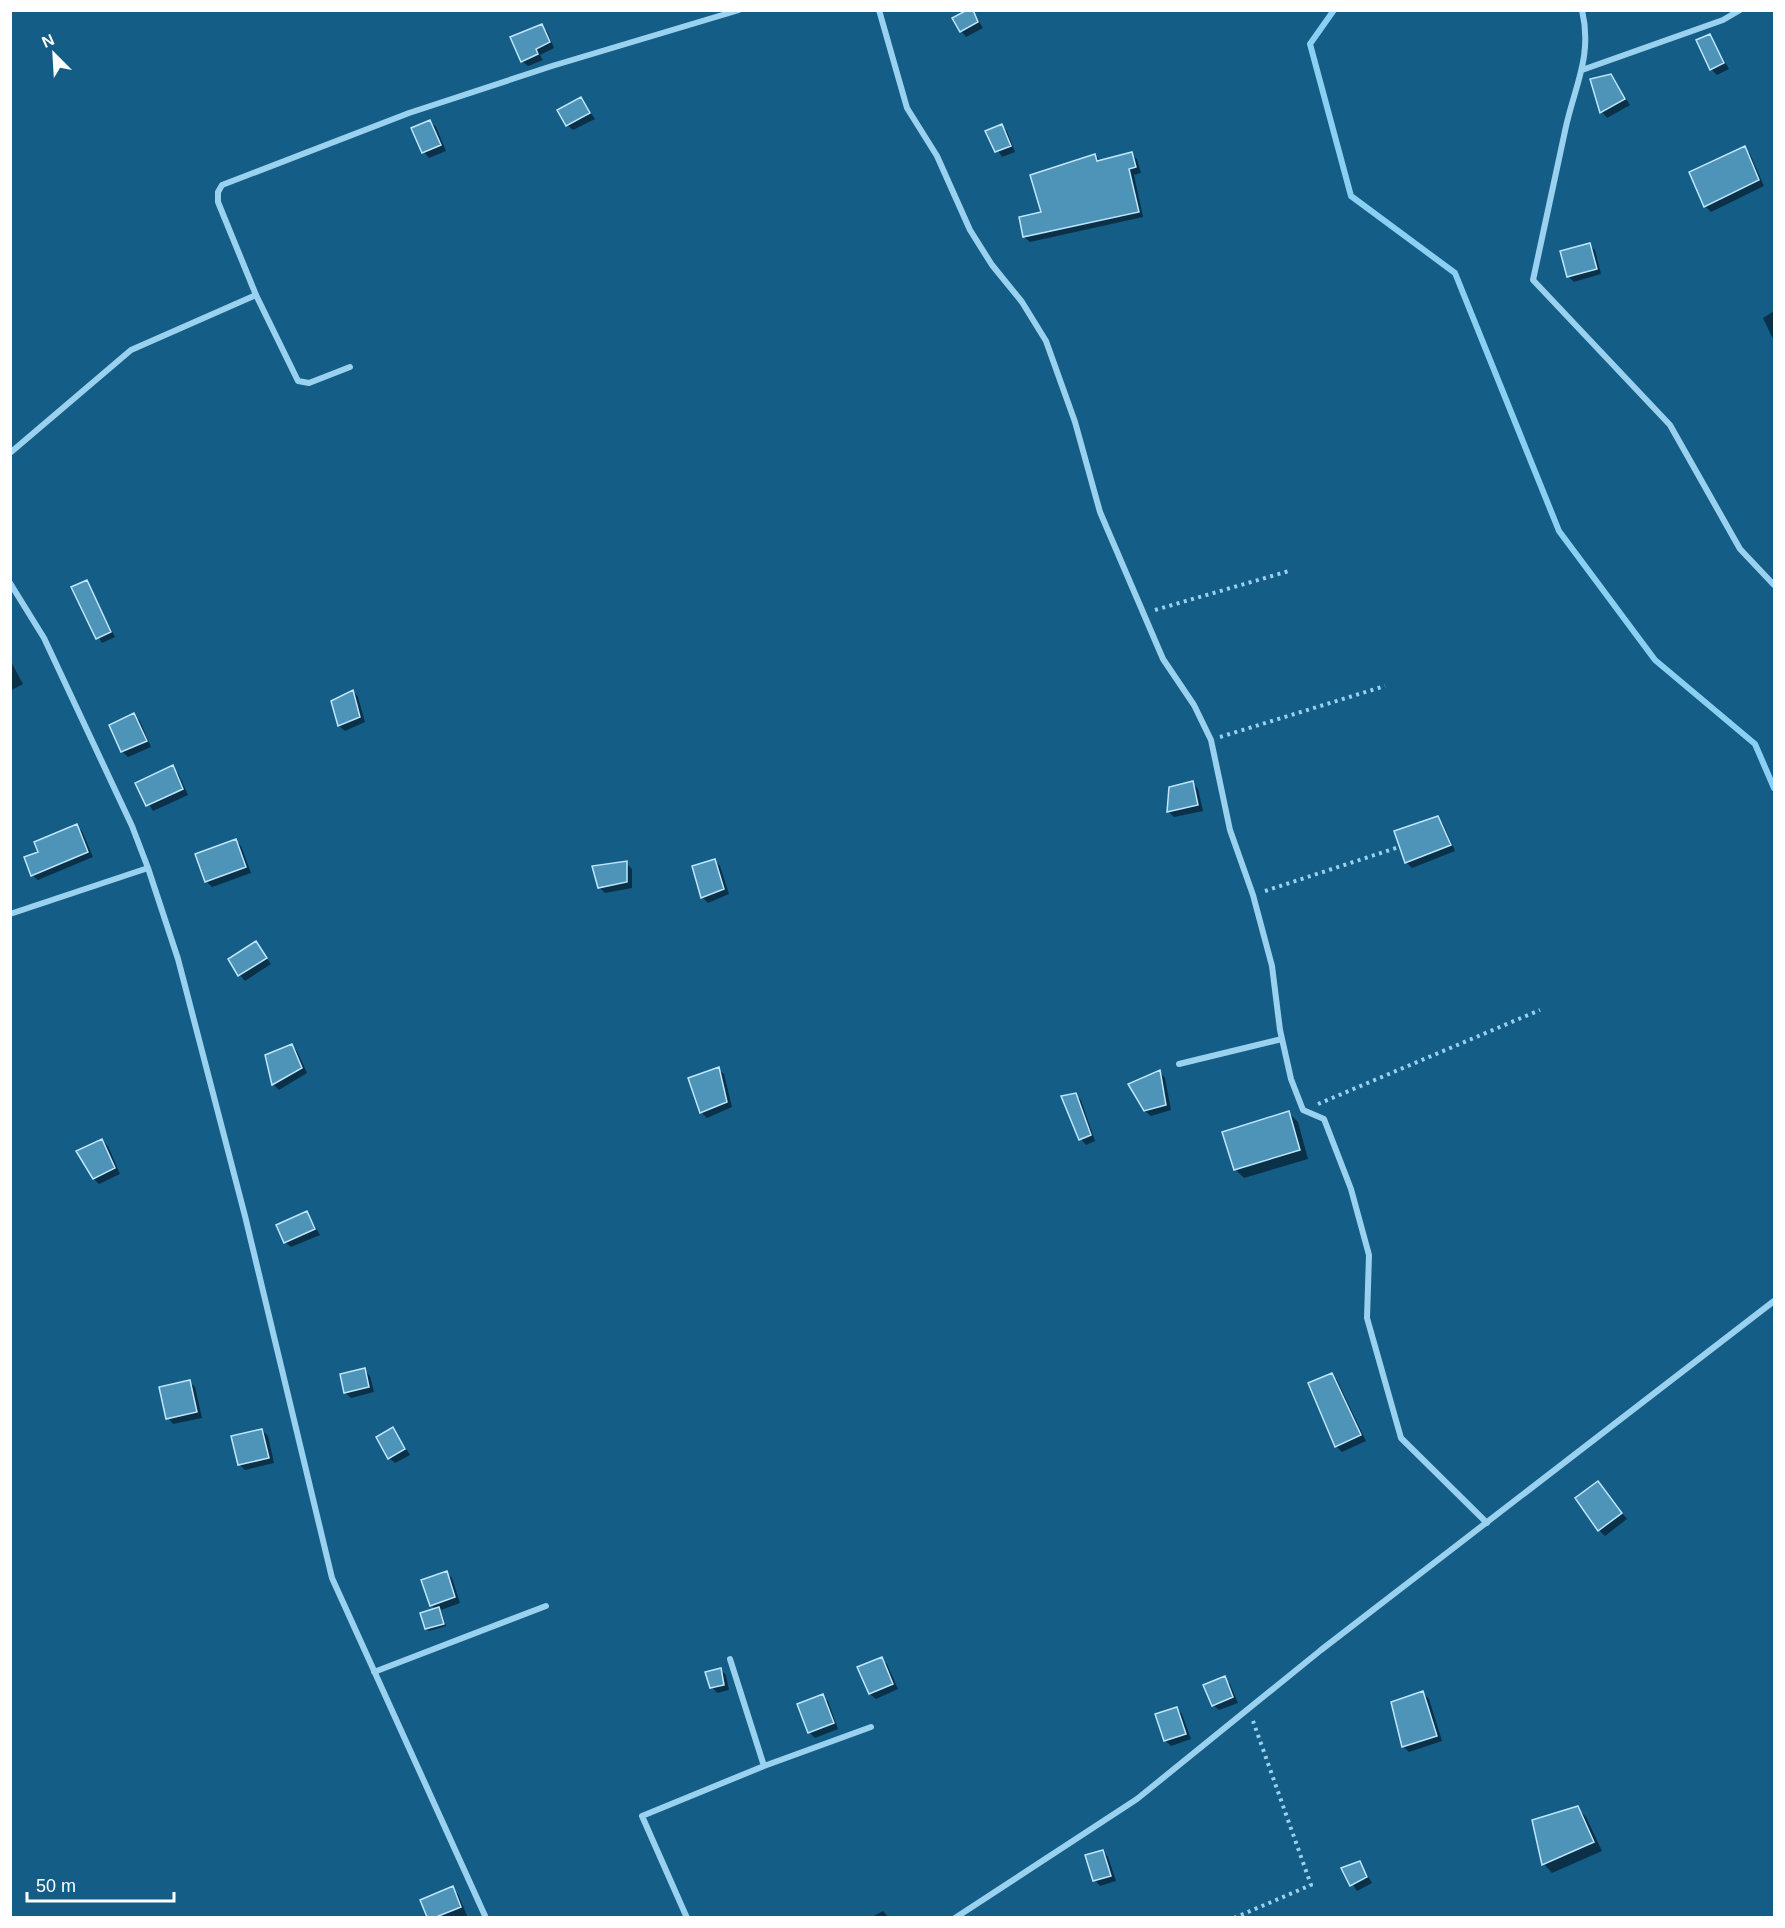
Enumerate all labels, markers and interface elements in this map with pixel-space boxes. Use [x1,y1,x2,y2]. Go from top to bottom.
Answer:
north arrow [24,24,84,84]
text: N [39,31,57,51]
scale bar [27,1865,174,1903]
text: 50 m [36,1876,76,1896]

